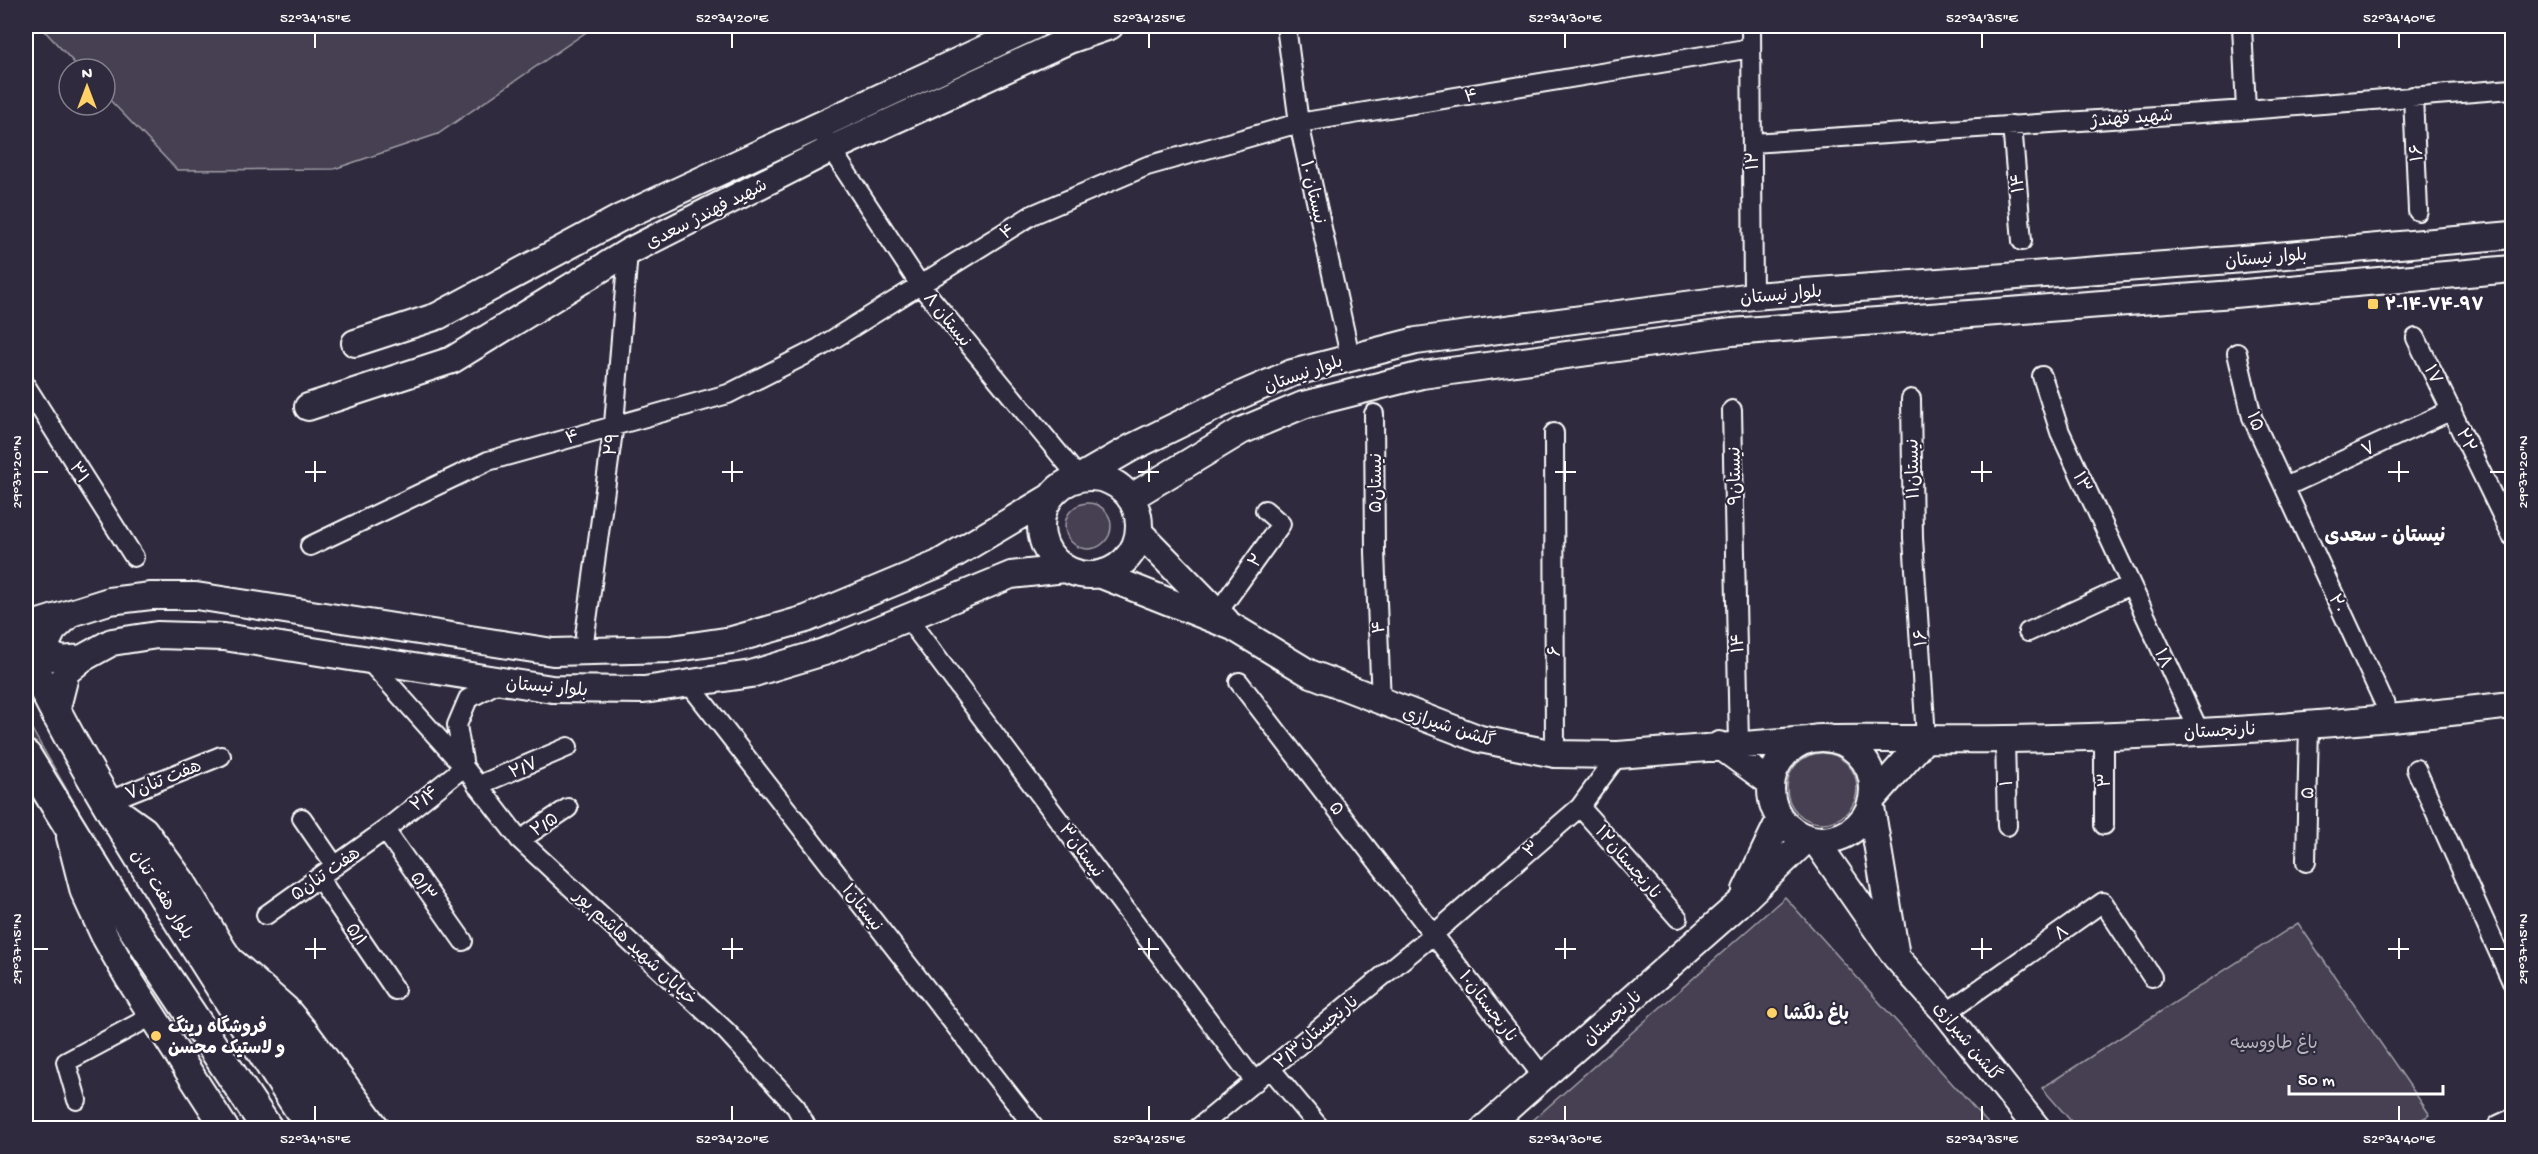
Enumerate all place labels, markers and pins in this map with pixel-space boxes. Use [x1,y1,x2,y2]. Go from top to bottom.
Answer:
place label: ۲-۱۴-۷۴-۹۷ [2385,296,2484,317]
marker: ۲-۱۴-۷۴-۹۷ [2366,297,2380,311]
place label: باغ دلگشا [1784,1002,1849,1026]
marker: باغ دلگشا [1765,1006,1779,1020]
place label: فروشگاه رینگ و لاستیک محسن [168,1015,285,1060]
marker: فروشگاه رینگ و لاستیک محسن [149,1029,163,1043]

